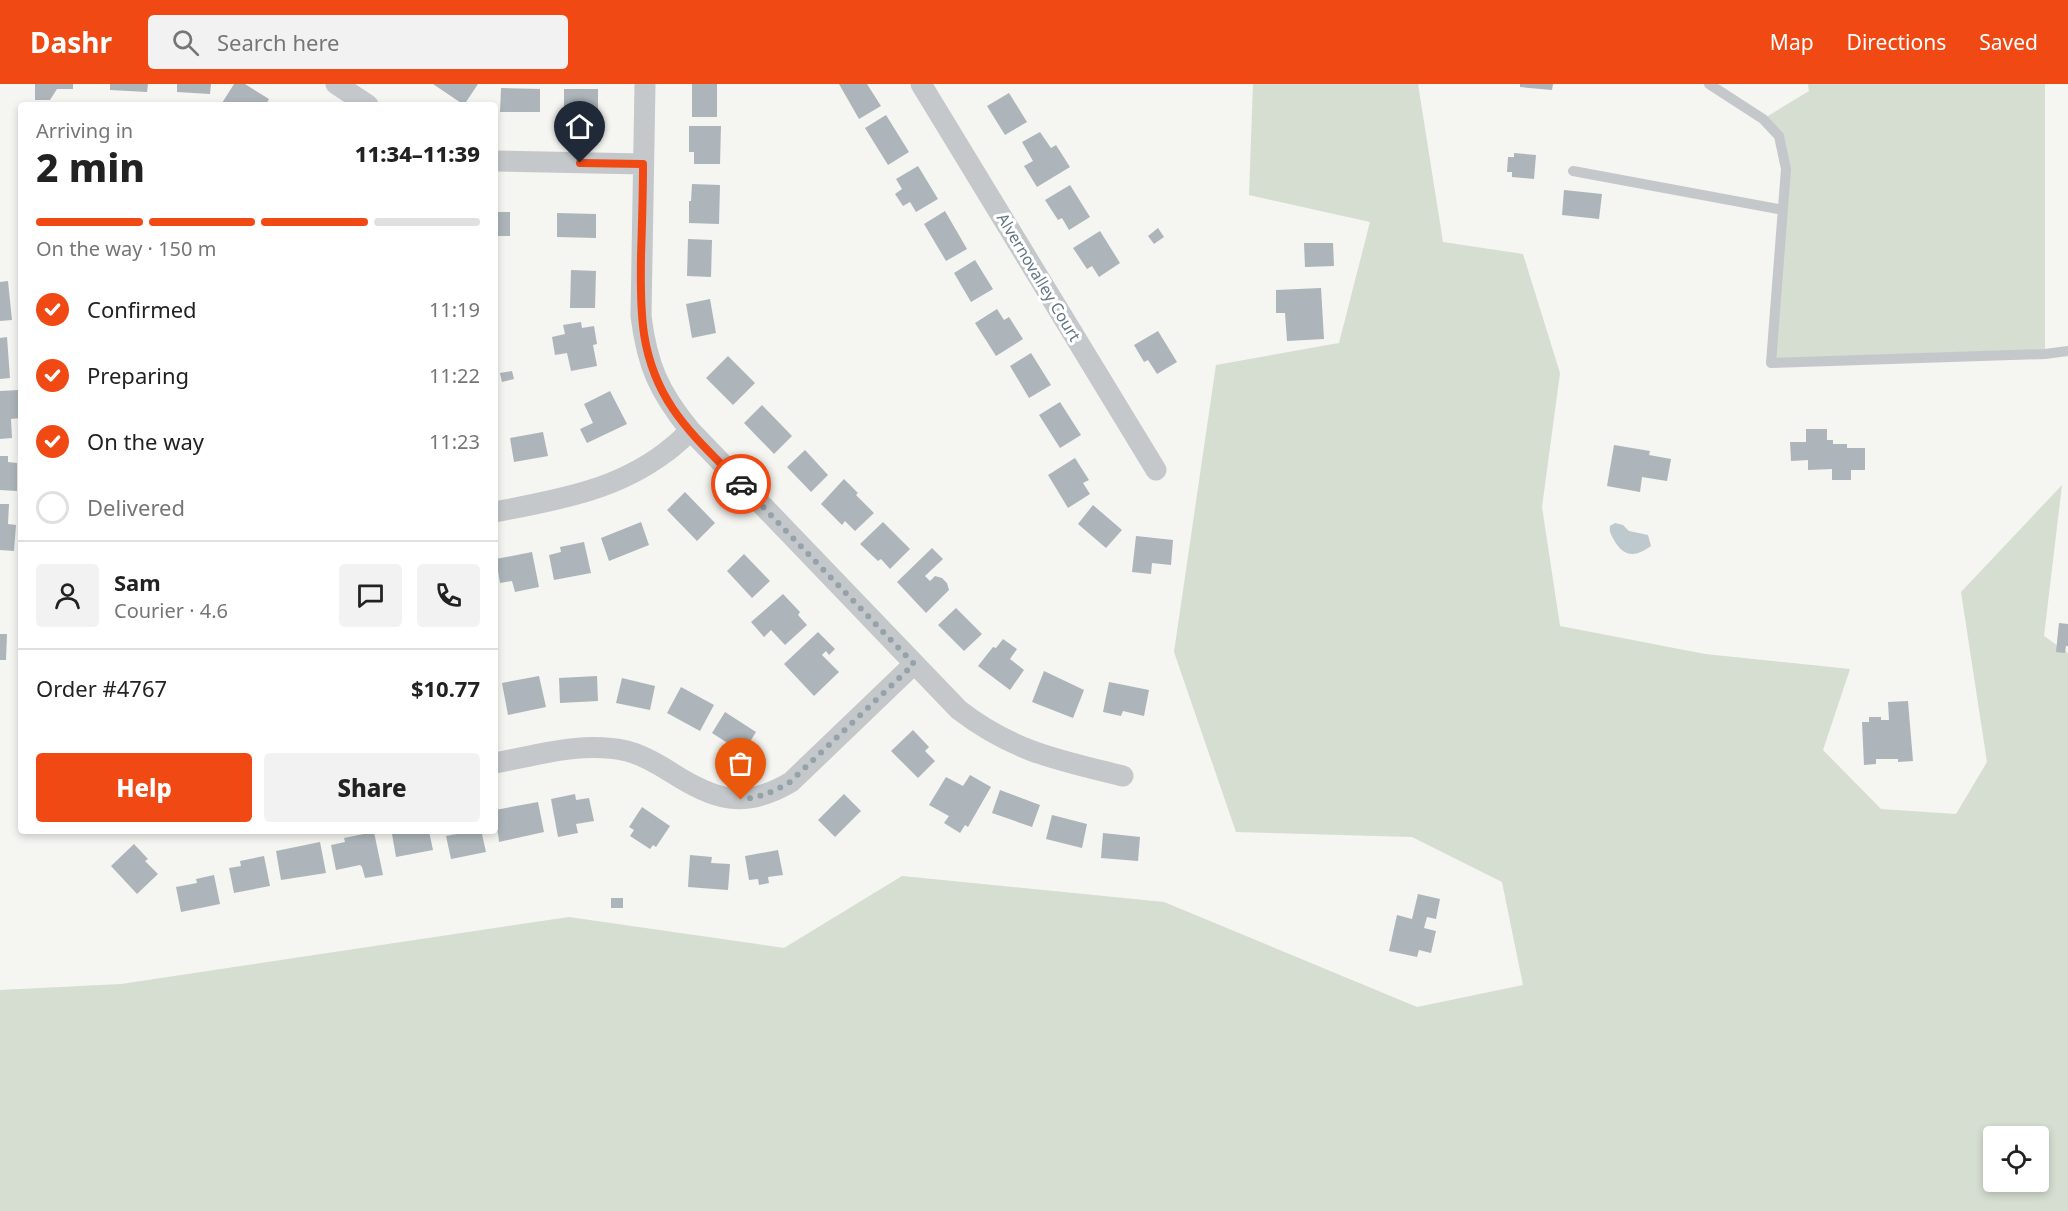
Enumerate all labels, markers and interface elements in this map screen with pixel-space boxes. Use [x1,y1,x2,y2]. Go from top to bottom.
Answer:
search box [148,15,568,69]
text: Dashr [30,23,112,61]
icon: search [169,26,202,59]
text: Search here [217,27,339,57]
text: Map [1770,28,1814,56]
text: Directions [1847,28,1946,56]
text: Saved [1979,28,2038,56]
pin [554,101,605,163]
icon: home [563,110,596,143]
text: Arriving in [36,117,133,144]
text: 11:34–11:39 [355,138,480,168]
text: 2 min [36,140,145,193]
street label: Alvernovalley Court [992,209,1086,345]
text: On the way · 150 m [36,235,216,262]
icon: check [36,293,69,326]
text: Confirmed [87,294,197,324]
text: 11:19 [429,296,480,323]
icon: check [36,359,69,392]
text: Preparing [87,360,189,390]
text: 11:22 [429,362,480,389]
icon: check [36,425,69,458]
text: On the way [87,426,204,456]
text: 11:23 [429,428,480,455]
courier [711,454,771,514]
icon: car [725,468,758,501]
text: Delivered [87,492,185,522]
button: person [36,564,99,627]
button: chat [339,564,402,627]
button: phone [417,564,480,627]
text: Sam [114,567,161,597]
text: Courier · 4.6 [114,597,228,624]
text: Order #4767 [36,673,167,703]
text: $10.77 [411,673,480,703]
pin [715,738,766,800]
icon: bag [724,747,757,780]
button: Help [36,753,252,822]
button: Share [264,753,480,822]
map controls [1983,1126,2049,1192]
button: locate [1983,1126,2049,1192]

